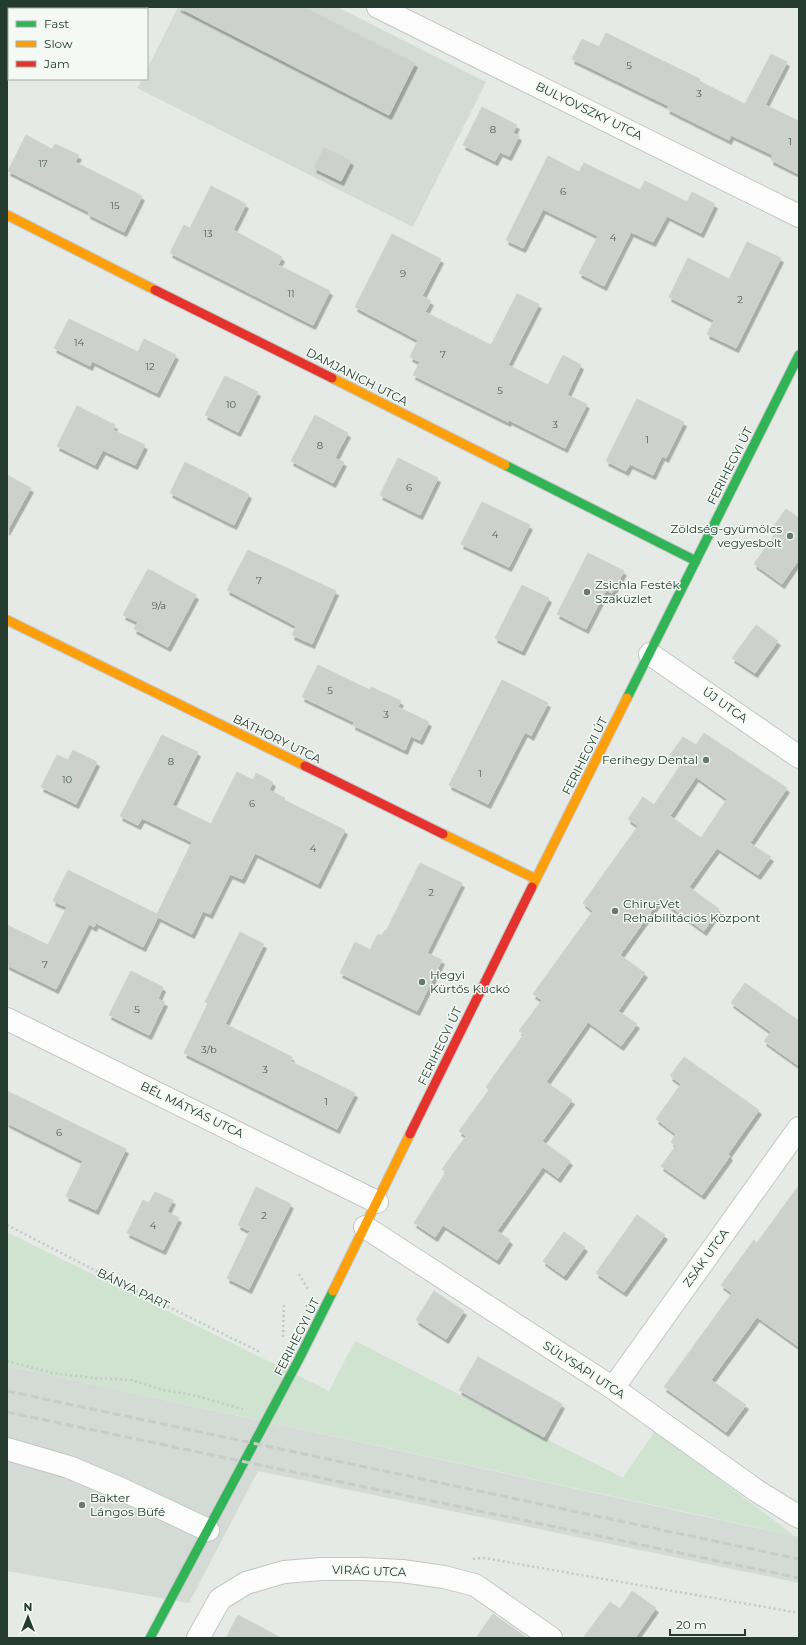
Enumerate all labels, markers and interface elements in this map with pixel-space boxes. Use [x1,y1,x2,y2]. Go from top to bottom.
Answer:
legend [8,8,148,80]
text: Fast [44,16,69,31]
text: Slow [44,36,73,51]
text: Jam [43,56,70,71]
house number: 5 [626,59,632,72]
street label: BULYOVSZKY UTCA [533,78,645,143]
house number: 3 [696,87,702,100]
house number: 8 [490,123,496,136]
house number: 1 [788,135,792,148]
house number: 17 [38,157,48,170]
house number: 6 [560,185,566,198]
house number: 15 [110,199,120,212]
house number: 13 [203,227,213,240]
house number: 4 [610,231,617,244]
house number: 9 [400,267,406,280]
house number: 11 [287,287,295,300]
house number: 2 [737,293,743,306]
house number: 14 [74,336,84,349]
street label: DAMJANICH UTCA [304,344,411,409]
house number: 7 [440,348,446,361]
house number: 12 [145,360,155,373]
house number: 5 [497,384,503,397]
house number: 10 [226,398,236,411]
house number: 3 [552,418,558,431]
street label: FERIHEGYI ÚT [703,424,756,507]
house number: 1 [645,433,649,446]
house number: 8 [317,439,323,452]
house number: 6 [406,481,412,494]
place label: Zöldség-gyümölcs vegyesbolt [671,521,782,550]
house number: 4 [492,528,499,541]
marker: Zöldség-gyümölcs vegyesbolt [785,531,795,541]
house number: 7 [256,574,262,587]
place label: Zsichla Festék Szaküzlet [595,577,681,606]
marker: Zsichla Festék Szaküzlet [582,587,592,597]
house number: 9/a [152,599,166,612]
house number: 5 [327,684,333,697]
street label: ÚJ UTCA [700,684,751,726]
house number: 3 [383,708,389,721]
street label: BÁTHORY UTCA [231,711,324,767]
street label: FERIHEGYI ÚT [558,714,611,797]
place label: Ferihegy Dental [602,752,698,767]
house number: 8 [168,755,174,768]
marker: Ferihegy Dental [701,755,711,765]
house number: 1 [478,767,482,780]
house number: 10 [62,773,72,786]
house number: 6 [249,797,255,810]
house number: 4 [310,842,317,855]
house number: 2 [428,886,434,899]
place label: Chiru-Vet Rehabilitációs Központ [623,896,761,925]
marker: Chiru-Vet Rehabilitációs Központ [610,906,620,916]
house number: 7 [42,958,48,971]
place label: Hegyi Kürtős Kuckó [430,967,510,996]
marker: Hegyi Kürtős Kuckó [417,977,427,987]
house number: 5 [134,1003,140,1016]
street label: FERIHEGYI ÚT [414,1004,465,1087]
house number: 3/b [201,1043,217,1056]
house number: 3 [262,1063,268,1076]
street label: BÉL MÁTYÁS UTCA [138,1078,247,1141]
house number: 1 [324,1095,328,1108]
house number: 6 [56,1126,62,1139]
house number: 2 [261,1209,267,1222]
house number: 4 [150,1219,157,1232]
street label: ZSÁK UTCA [679,1225,732,1290]
street label: BÁNYA PART [95,1265,172,1312]
street label: FERIHEGYI ÚT [270,1295,323,1378]
street label: SÜLYSÁPI UTCA [540,1337,628,1402]
place label: Bakter Lángos Büfé [90,1490,165,1519]
marker: Bakter Lángos Büfé [77,1500,87,1510]
street label: VIRÁG UTCA [332,1562,407,1579]
north arrow [8,1597,48,1637]
text: N [24,1600,32,1614]
scale bar [670,1611,745,1637]
text: 20 m [676,1617,707,1632]

